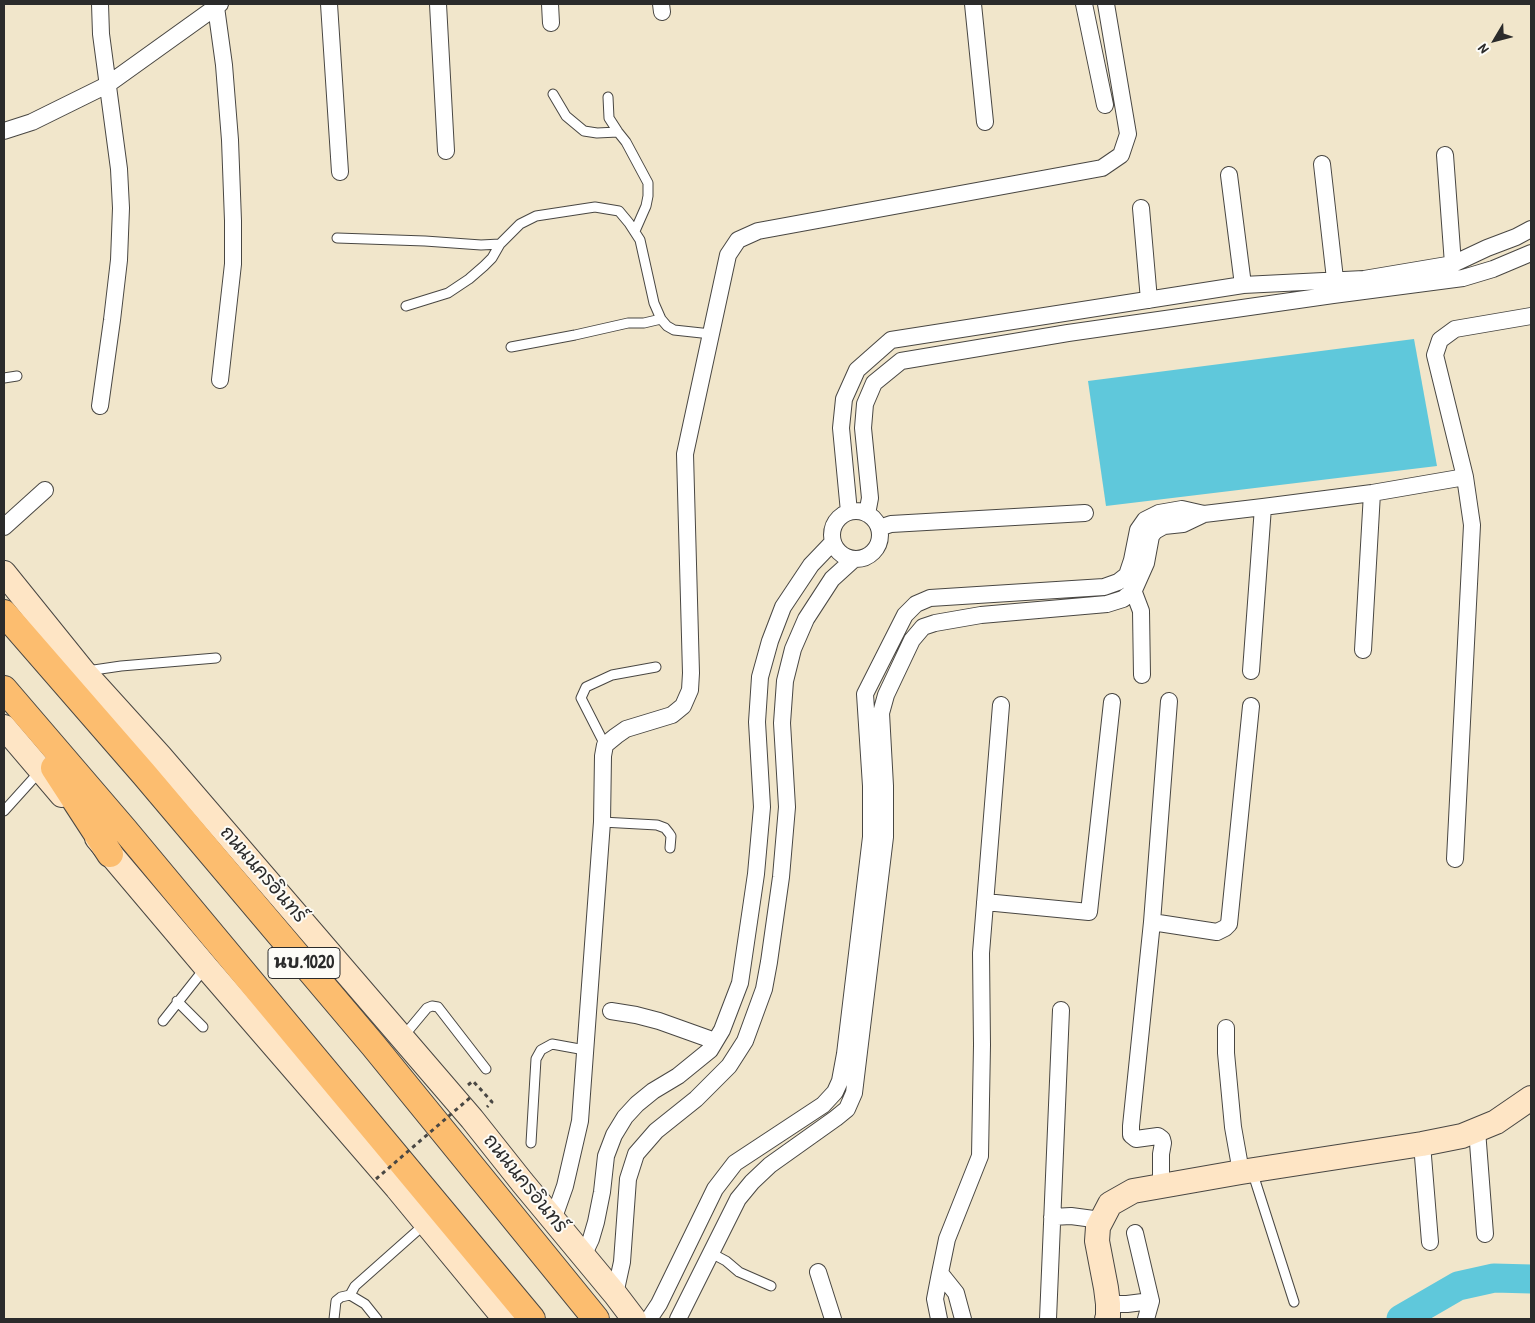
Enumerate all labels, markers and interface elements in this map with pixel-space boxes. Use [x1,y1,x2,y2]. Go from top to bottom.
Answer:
north arrow [1470,15,1520,65]
text: N [1473,41,1492,58]
street label: ถนนนครอินทร์ [215,822,311,928]
road number: นบ.1020 [268,948,340,978]
street label: ถนนนครอินทร์ [478,1130,572,1238]

